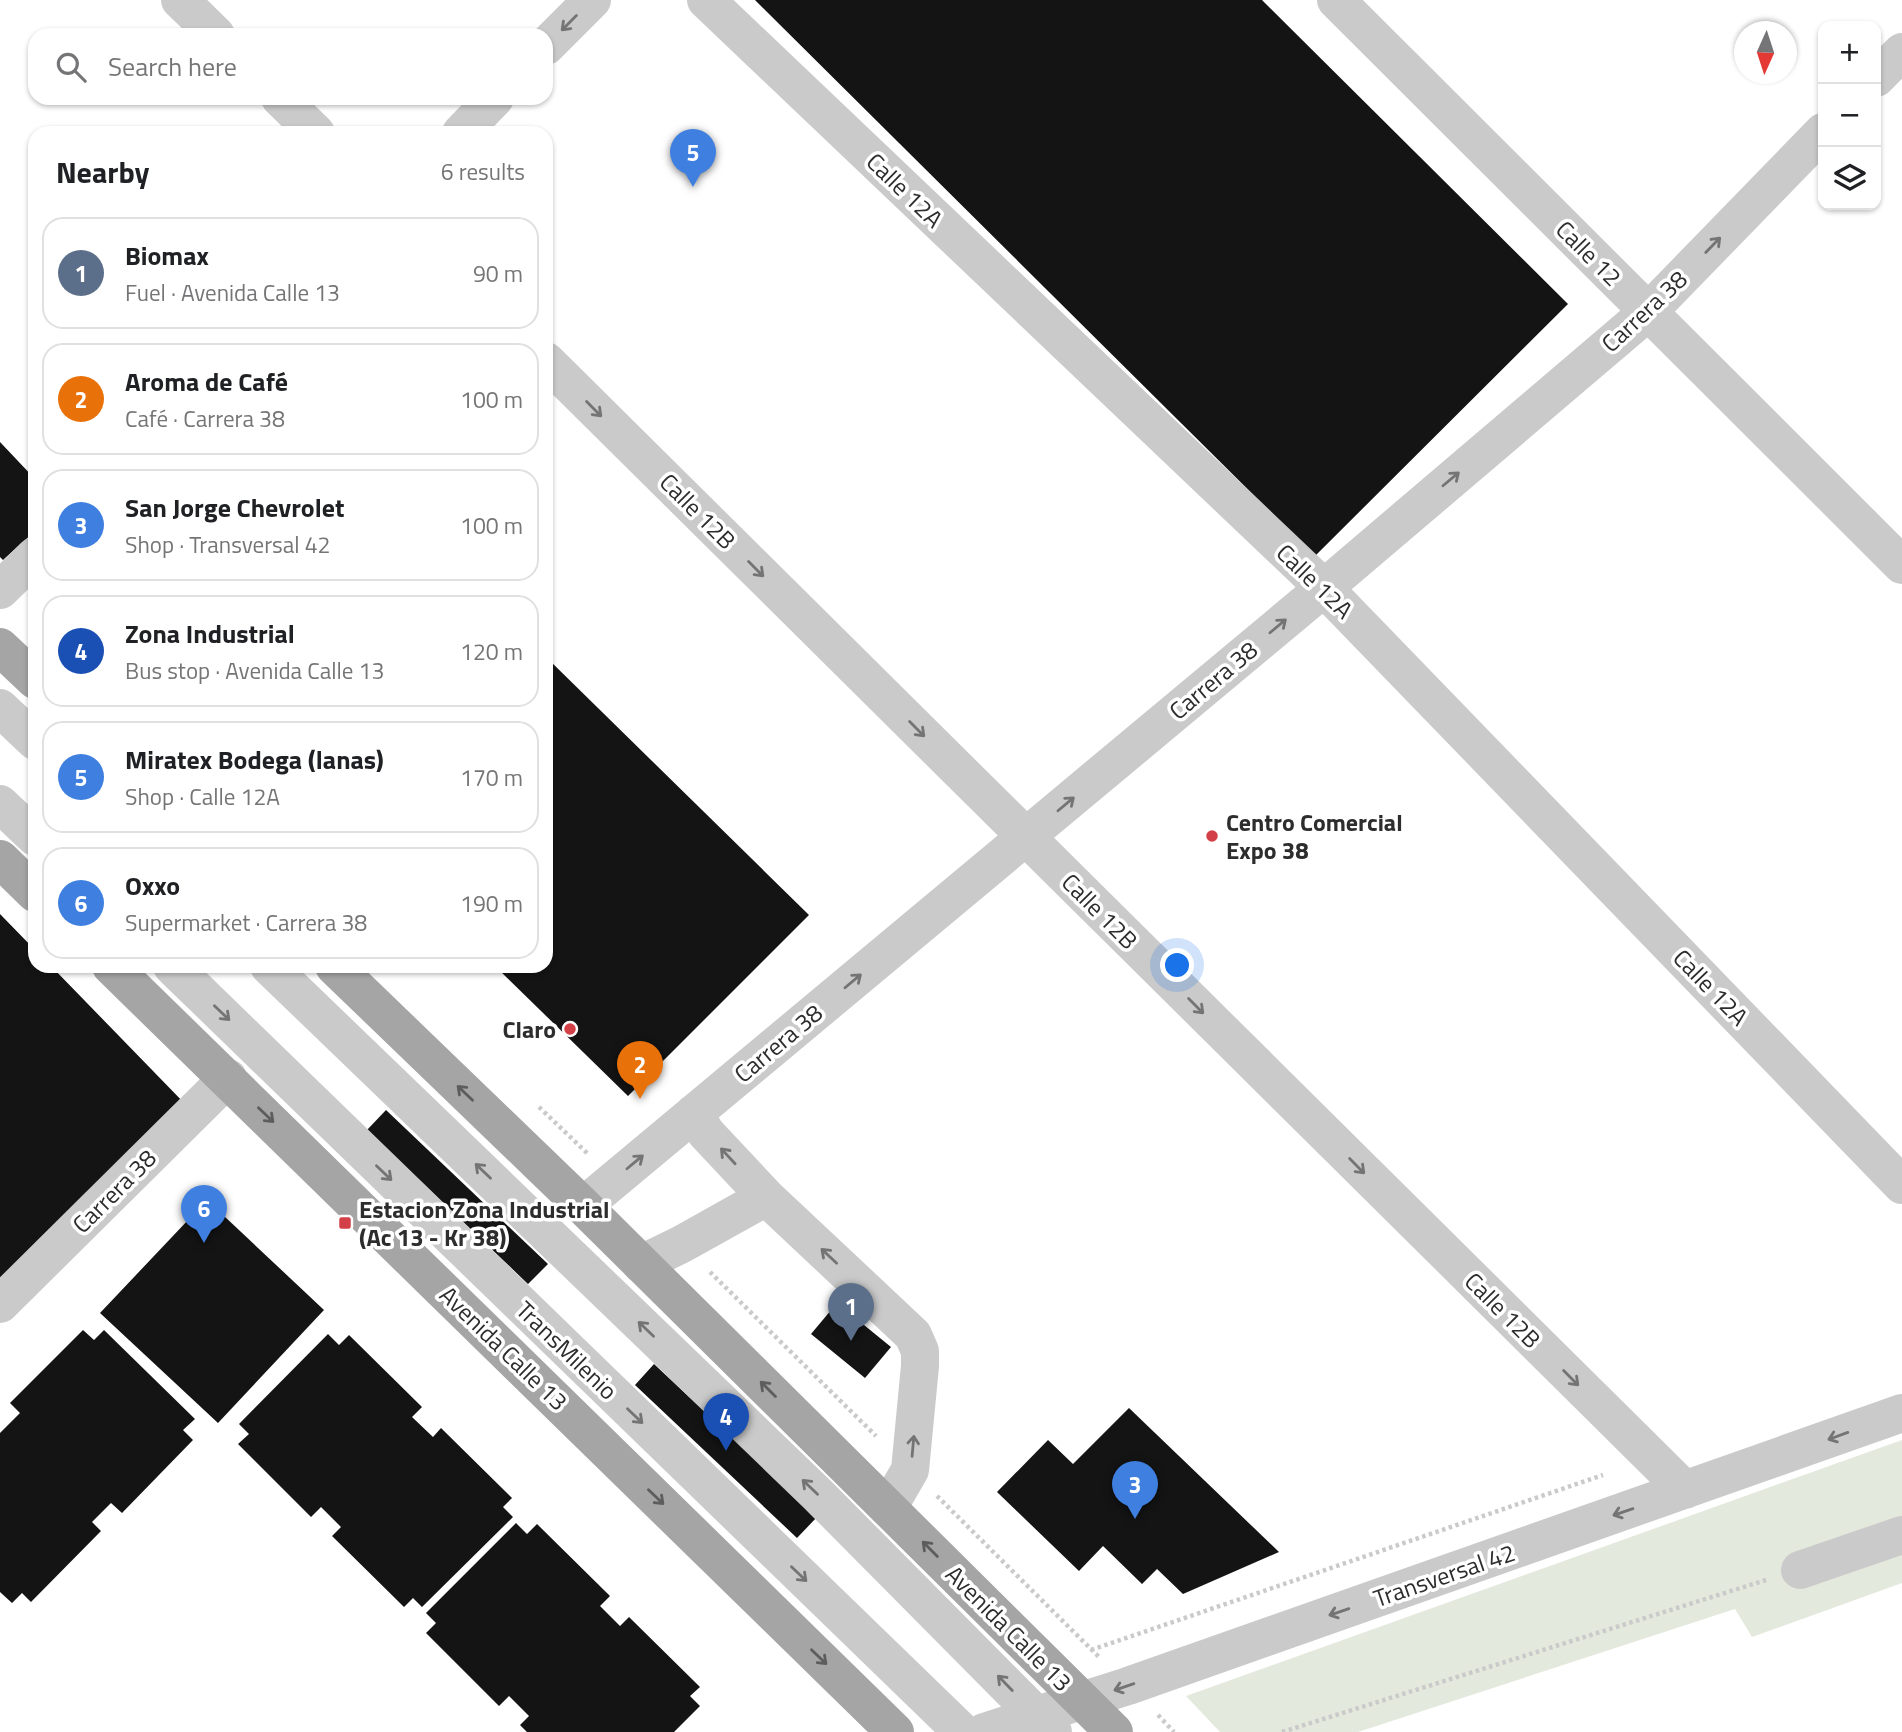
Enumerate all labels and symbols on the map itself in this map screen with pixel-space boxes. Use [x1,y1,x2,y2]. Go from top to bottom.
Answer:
one-way arrow [560,14,577,31]
north arrow [1734,21,1797,84]
pin: 5 [670,129,716,187]
street label: Calle 12A [858,144,952,236]
street label: Calle 12 [1548,212,1630,294]
one-way arrow [1704,237,1721,254]
street label: Carrera 38 [1593,262,1695,360]
one-way arrow [586,400,603,417]
street label: Calle 12B [652,465,744,557]
one-way arrow [1442,471,1460,487]
street label: Calle 12A [1268,535,1362,627]
one-way arrow [747,560,764,577]
one-way arrow [1268,618,1286,634]
street label: Carrera 38 [1161,632,1265,728]
one-way arrow [909,721,926,738]
one-way arrow [1056,796,1074,812]
place label: Centro Comercial Expo 38 [1226,804,1403,868]
marker: Centro Comercial Expo 38 [1204,828,1220,844]
street label: Calle 12B [1054,865,1146,957]
street label: Calle 12A [1665,940,1757,1034]
your location [1160,948,1194,982]
one-way arrow [844,973,862,989]
street label: Carrera 38 [726,995,830,1091]
one-way arrow [1187,997,1204,1014]
one-way arrow [213,1004,230,1021]
place label: Claro [503,1011,556,1047]
marker: Claro [562,1021,578,1037]
pin: 2 [617,1041,663,1099]
one-way arrow [457,1084,474,1101]
one-way arrow [257,1107,274,1124]
street label: Carrera 38 [64,1141,164,1241]
one-way arrow [720,1148,737,1166]
one-way arrow [626,1154,644,1170]
one-way arrow [1349,1157,1366,1174]
one-way arrow [475,1162,492,1179]
one-way arrow [375,1164,392,1181]
pin: 6 [181,1185,227,1243]
place label: Estacion Zona Industrial (Ac 13 - Kr 38) [359,1191,610,1255]
marker: Estacion Zona Industrial (Ac 13 - Kr 38) [337,1215,353,1231]
one-way arrow [821,1248,838,1265]
street label: Calle 12B [1457,1264,1549,1356]
street label: Avenida Calle 13 [432,1277,576,1419]
pin: 1 [828,1283,874,1341]
street label: TransMilenio [508,1292,626,1408]
one-way arrow [638,1321,655,1338]
one-way arrow [1563,1369,1580,1386]
one-way arrow [760,1381,777,1398]
pin: 4 [703,1393,749,1451]
one-way arrow [626,1407,643,1424]
one-way arrow [1827,1431,1849,1443]
one-way arrow [906,1435,919,1458]
pin: 3 [1112,1461,1158,1519]
one-way arrow [802,1479,819,1496]
one-way arrow [647,1489,664,1506]
one-way arrow [1613,1507,1635,1519]
street label: Transversal 42 [1368,1534,1520,1616]
one-way arrow [921,1541,938,1558]
street label: Avenida Calle 13 [938,1557,1080,1699]
one-way arrow [790,1566,807,1583]
one-way arrow [1329,1606,1351,1619]
one-way arrow [810,1648,827,1665]
one-way arrow [996,1675,1013,1692]
one-way arrow [1114,1682,1136,1694]

